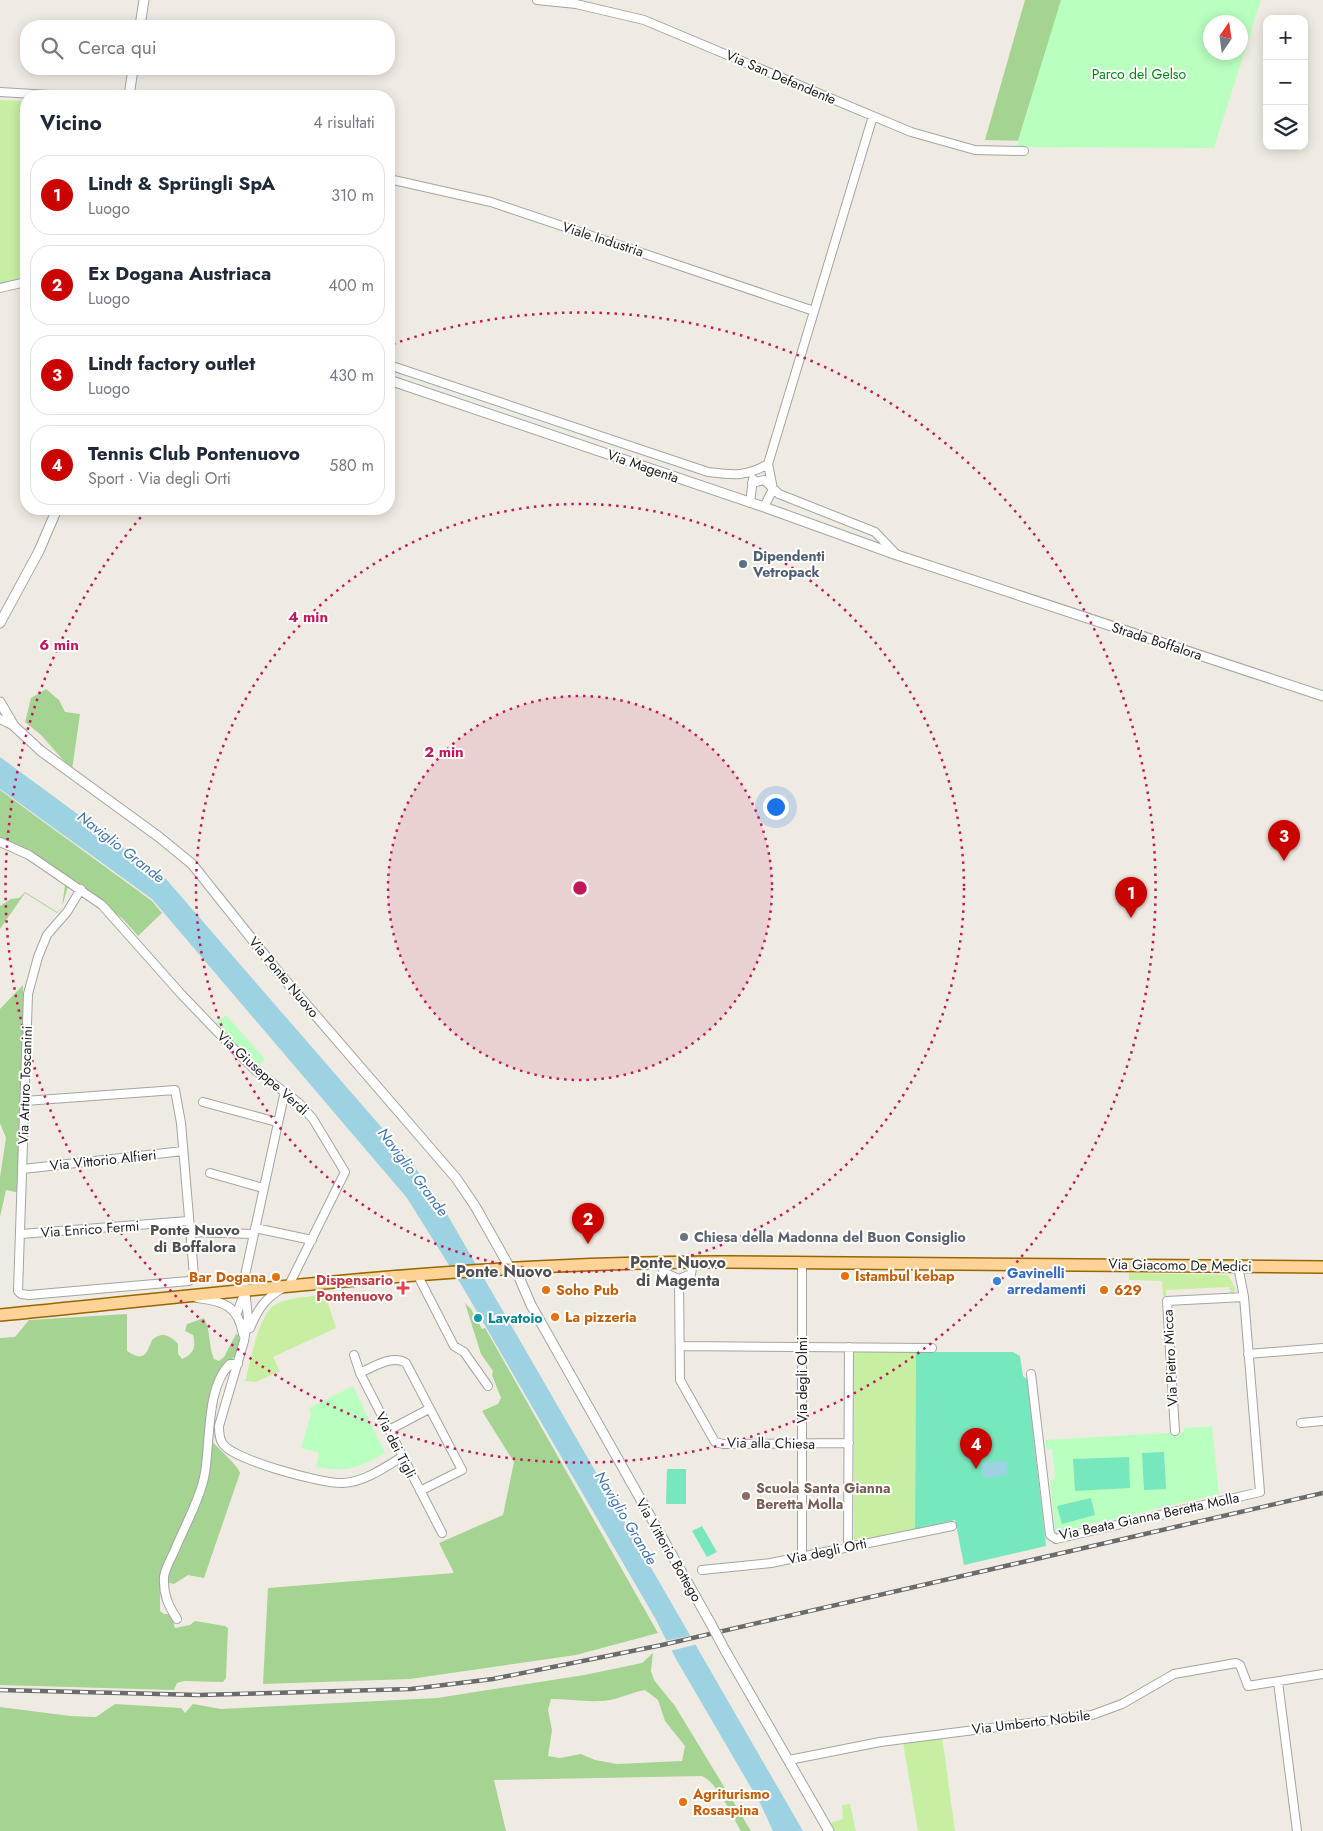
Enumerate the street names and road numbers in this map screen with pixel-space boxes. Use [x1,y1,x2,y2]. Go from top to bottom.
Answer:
street label: Via San Defendente [723,45,839,109]
street label: Viale Industria [560,216,646,262]
street label: Via Magenta [605,444,681,488]
street label: Strada Boffalora [1109,617,1205,665]
street label: Via Ponte Nuovo [244,932,324,1022]
street label: Via Arturo Toscanini [13,1025,37,1145]
street label: Via Giuseppe Verdi [213,1026,313,1120]
street label: Via Vittorio Alfieri [49,1144,157,1176]
street label: Via Enrico Fermi [40,1216,140,1242]
street label: Via Giacomo De Medici [1108,1254,1252,1276]
street label: Via Pietro Micca [1157,1309,1183,1407]
street label: Via degli Olmi [792,1337,812,1423]
street label: Via dei Tigli [371,1408,421,1482]
street label: Via alla Chiesa [727,1432,815,1454]
street label: Via Beata Gianna Beretta Molla [1057,1487,1241,1545]
street label: Via Vittorio Bottego [631,1495,707,1606]
street label: Via degli Orti [785,1533,869,1569]
street label: Via Umberto Nobile [971,1705,1091,1739]

